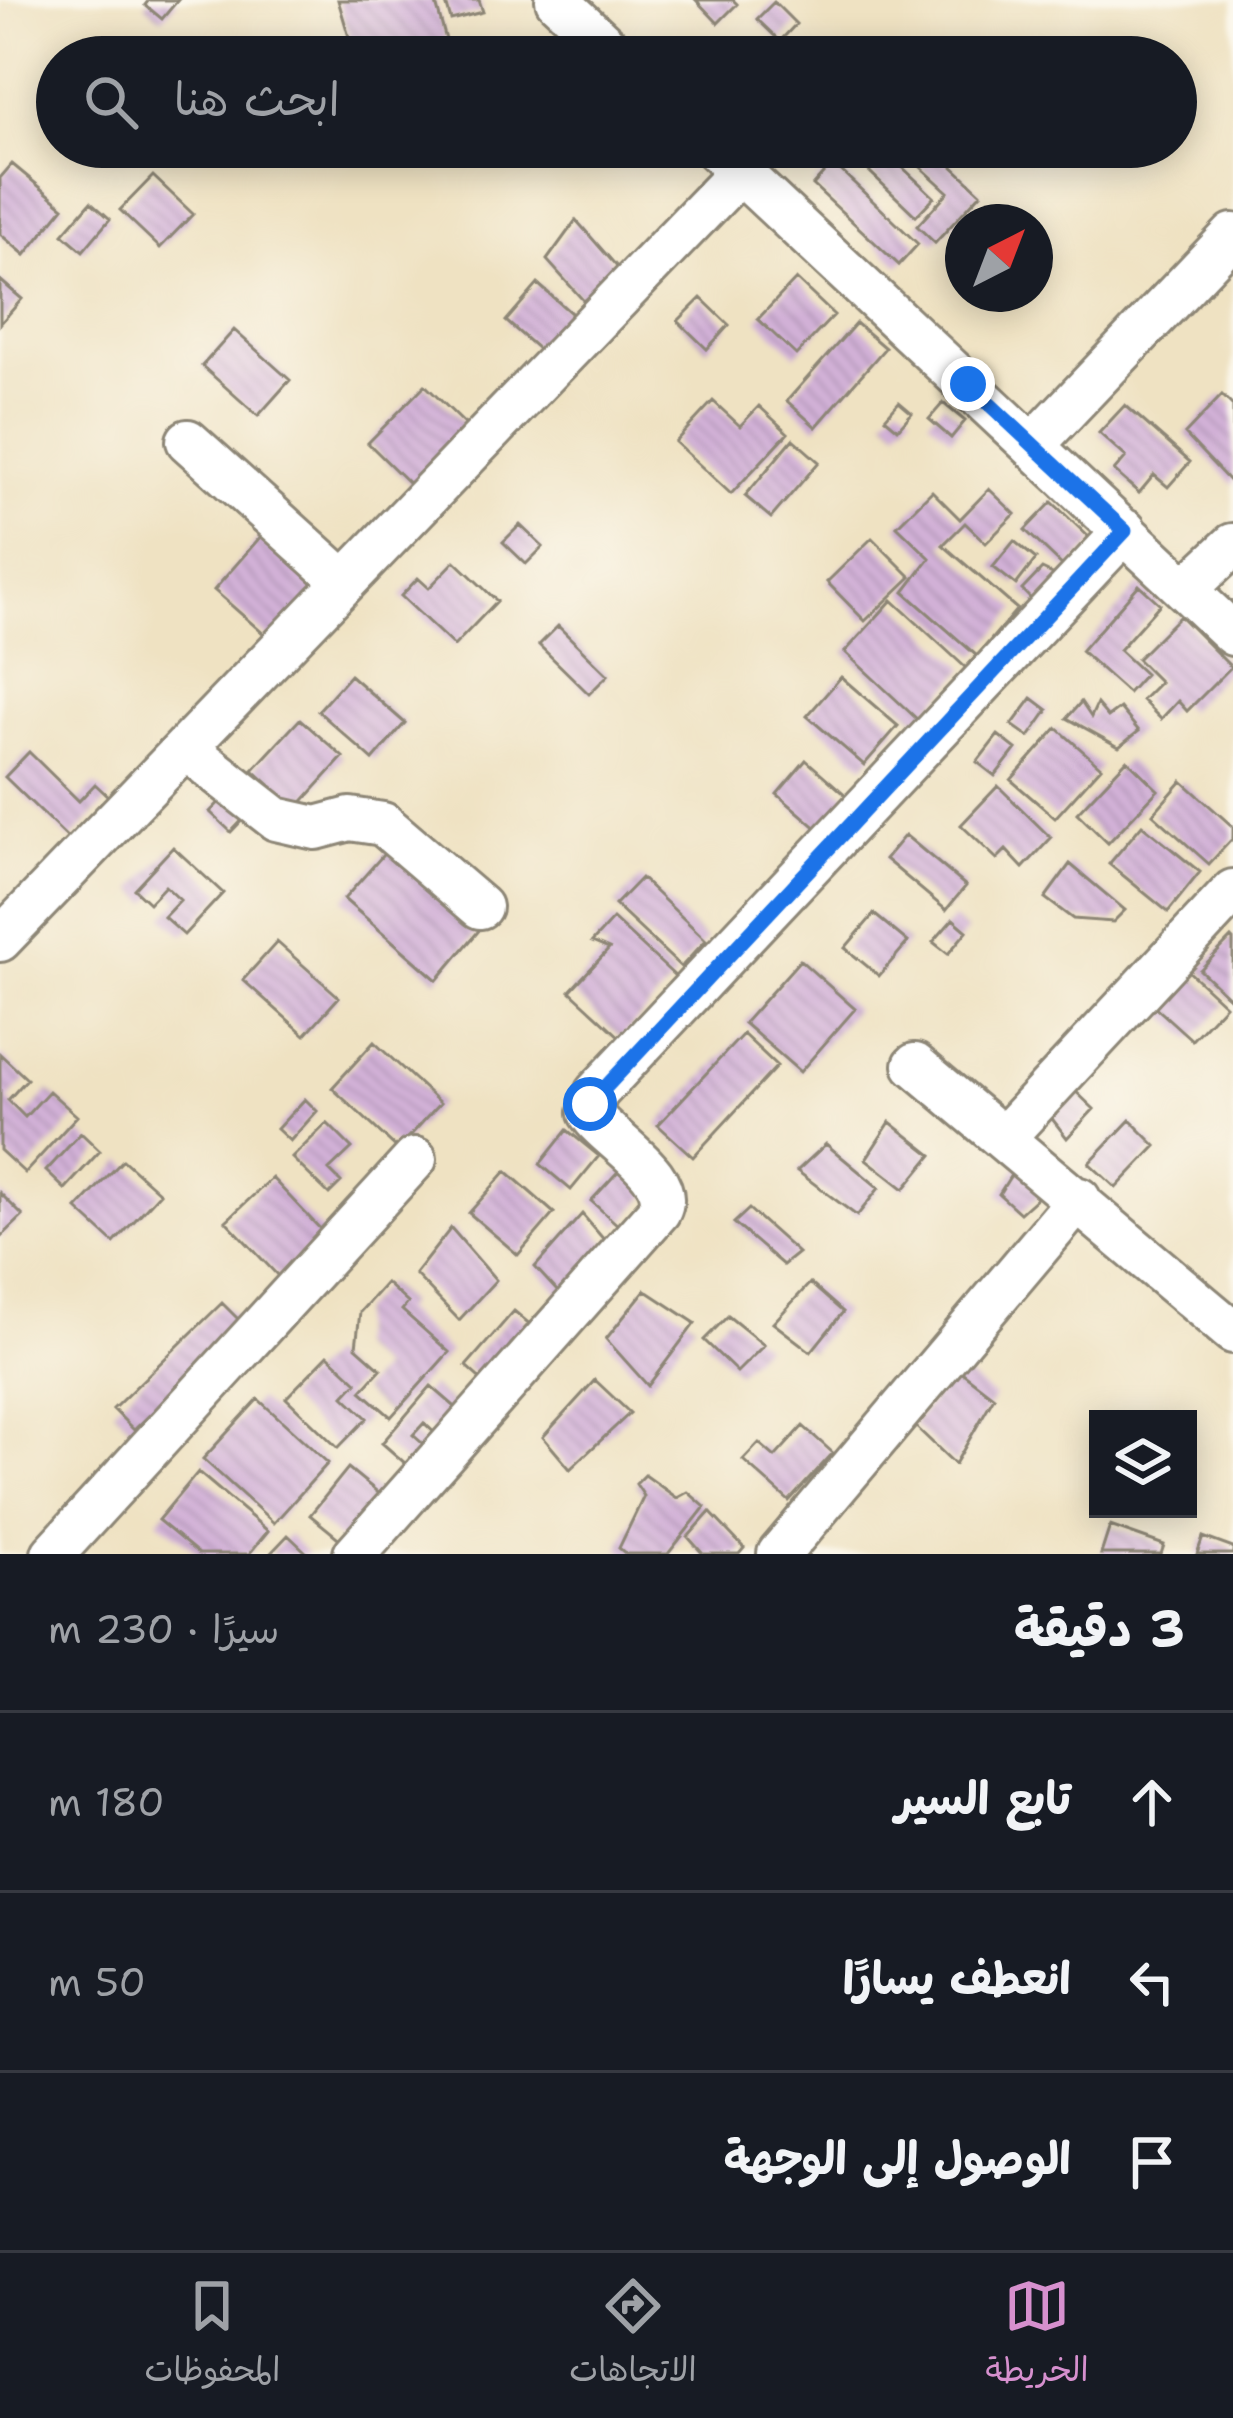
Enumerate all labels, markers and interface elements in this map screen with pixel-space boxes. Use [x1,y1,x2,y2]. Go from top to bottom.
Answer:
search box [36,36,1197,168]
icon: search [78,69,144,135]
text: ابحث هنا [174,69,340,129]
north arrow [945,204,1053,312]
route end [941,357,995,411]
route start [563,1077,617,1131]
map controls [1089,1410,1197,1518]
button: layers [1089,1410,1197,1518]
text: 3 دقيقة [1014,1594,1185,1662]
text: سيرًا · 230 m [48,1603,280,1655]
text: تابع السير [895,1768,1071,1828]
icon: ahead [1119,1769,1185,1835]
text: 180 m [48,1776,164,1828]
text: انعطف يسارًا [843,1948,1071,2008]
icon: left [1119,1949,1185,2015]
text: 50 m [48,1956,146,2008]
text: الوصول إلى الوجهة [724,2128,1071,2188]
icon: arrive [1119,2129,1185,2195]
tab: المحفوظات [144,2273,280,2399]
tab: الاتجاهات [569,2273,697,2399]
tab: الخريطة [986,2273,1089,2399]

